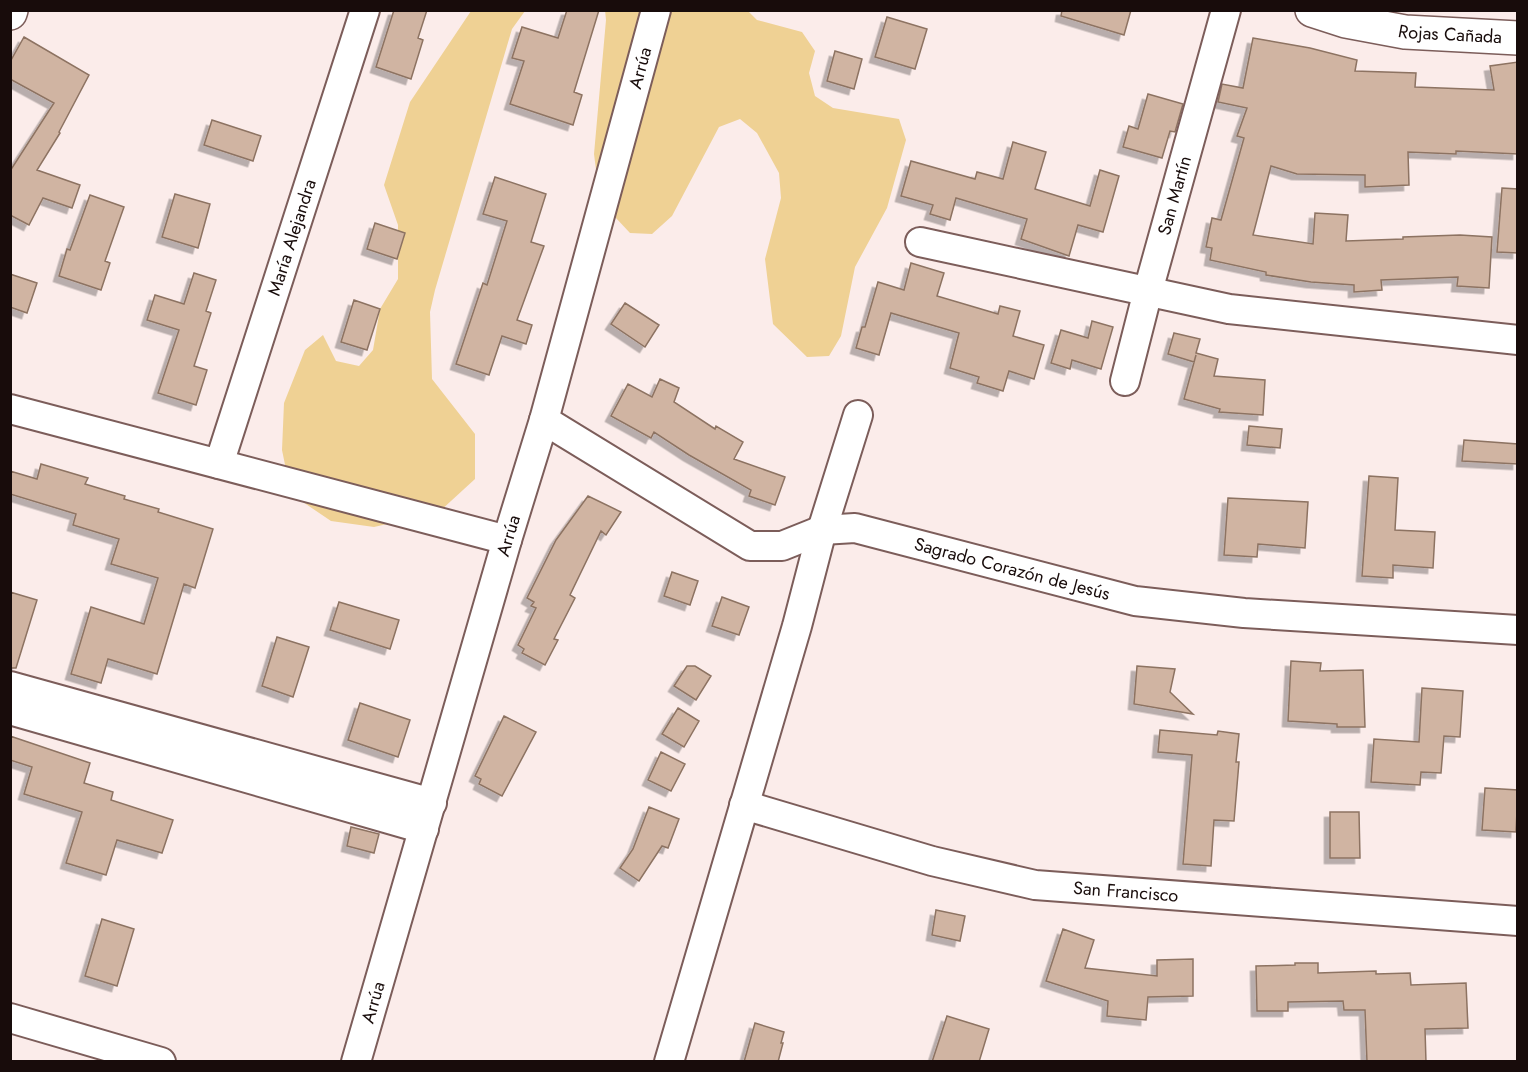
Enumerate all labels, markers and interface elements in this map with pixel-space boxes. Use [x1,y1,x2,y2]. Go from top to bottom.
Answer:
street label: Rojas Cañada [1396,18,1503,50]
street label: Arrúa [622,44,658,92]
street label: San Martín [1151,153,1198,238]
street label: María Alejandra [261,176,323,299]
street label: Arrúa [490,512,527,560]
street label: Sagrado Corazón de Jesús [911,531,1113,607]
street label: San Francisco [1072,875,1179,909]
street label: Arrúa [355,978,392,1026]

